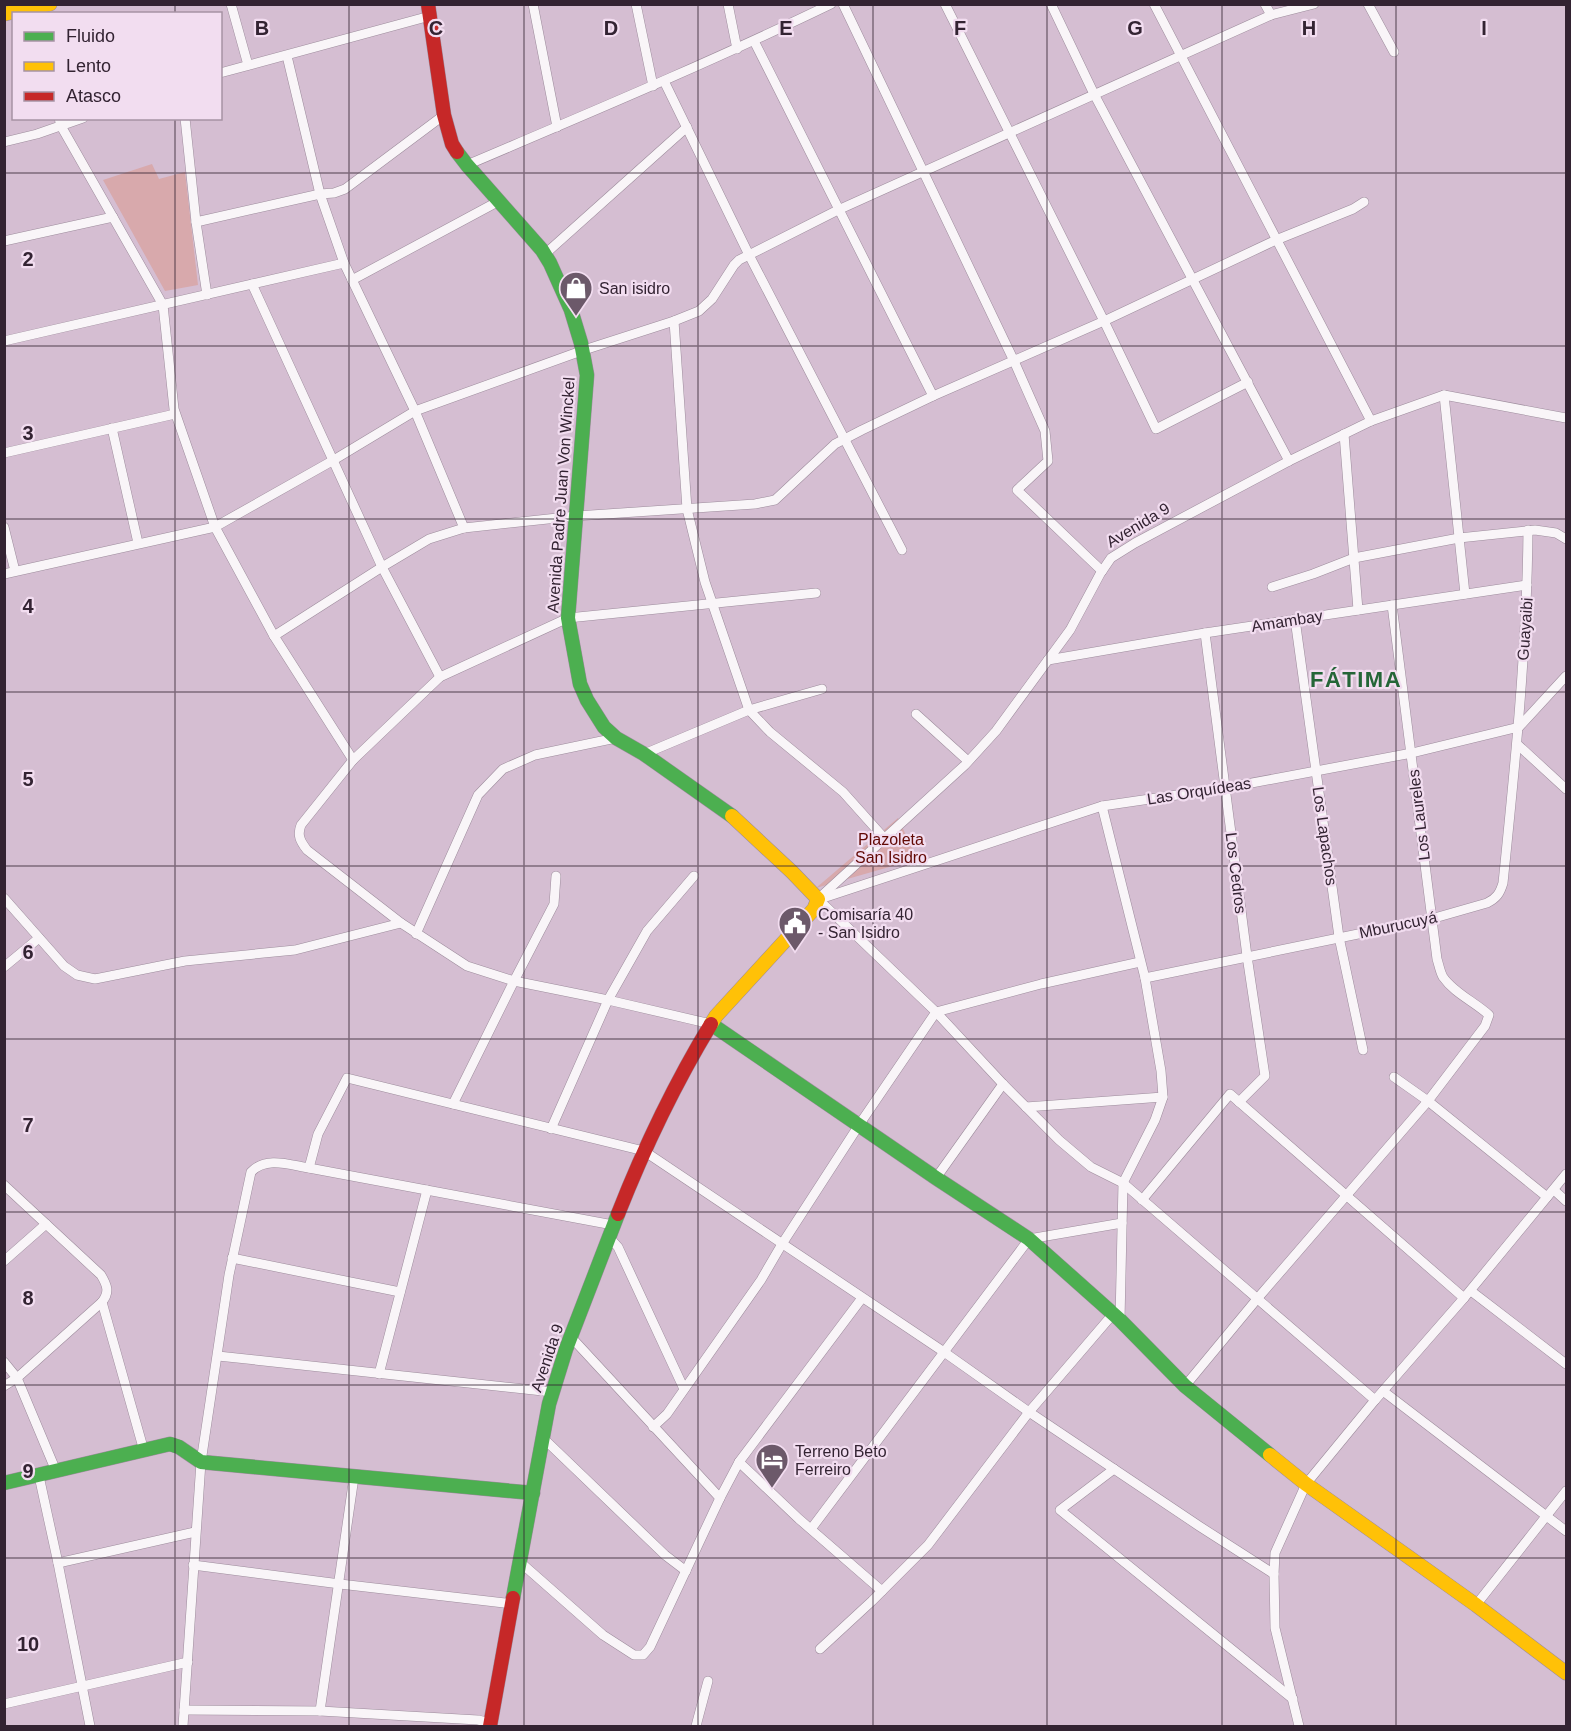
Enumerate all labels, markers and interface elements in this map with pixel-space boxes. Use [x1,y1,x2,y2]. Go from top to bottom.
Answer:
legend [12,12,222,120]
text: B [255,17,269,39]
text: C [429,17,443,39]
text: D [604,17,618,39]
text: E [779,17,793,39]
text: F [954,17,966,39]
text: G [1127,17,1143,39]
text: H [1302,17,1316,39]
text: I [1481,17,1487,39]
text: Fluido [66,26,115,46]
text: Lento [66,56,111,76]
text: Atasco [66,86,121,106]
text: 2 [22,248,34,270]
shop icon: San isidro [558,270,594,317]
place label: San isidro [599,280,670,297]
street label: Avenida Padre Juan Von Winckel [544,377,578,613]
text: 3 [22,422,34,444]
street label: Avenida 9 [1103,499,1173,551]
text: 4 [22,595,34,617]
street label: Guayaibi [1514,597,1536,661]
street label: Amambay [1250,607,1324,635]
district label: FÁTIMA [1310,667,1402,692]
text: 5 [22,768,34,790]
street label: Los Laureles [1405,768,1433,862]
street label: Las Orquídeas [1146,774,1252,808]
street label: Los Lapachos [1310,785,1340,887]
park label: Plazoleta San Isidro [855,831,927,866]
street label: Los Cedros [1223,831,1249,915]
public building icon: Comisaría 40 - San Isidro [777,905,813,952]
place label: Comisaría 40 - San Isidro [818,906,913,941]
street label: Mburucuyá [1358,908,1439,942]
text: 6 [22,941,34,963]
text: 7 [22,1114,34,1136]
text: 8 [22,1287,34,1309]
street label: Avenida 9 [527,1322,567,1394]
hotel icon: Terreno Beto Ferreiro [754,1442,790,1489]
place label: Terreno Beto Ferreiro [795,1443,887,1478]
text: 9 [22,1460,34,1482]
text: 10 [17,1633,39,1655]

